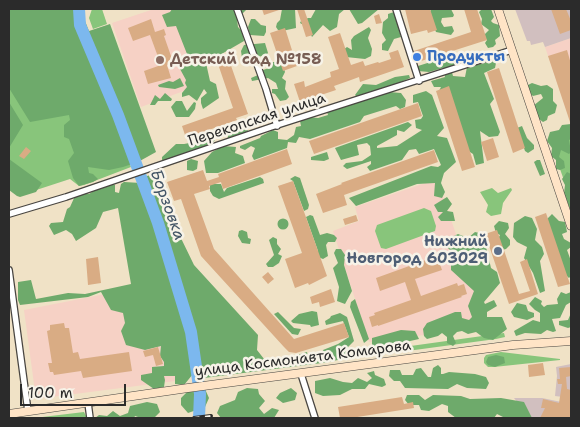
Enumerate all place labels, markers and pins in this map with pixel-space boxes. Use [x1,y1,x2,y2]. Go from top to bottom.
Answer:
place label: Продукты [427,48,505,66]
place label: Детский сад №158 [170,51,321,69]
marker: Продукты [411,51,423,63]
marker: Детский сад №158 [154,54,166,66]
place label: Нижний Новгород 603029 [346,233,488,268]
marker: Нижний Новгород 603029 [492,245,504,257]

